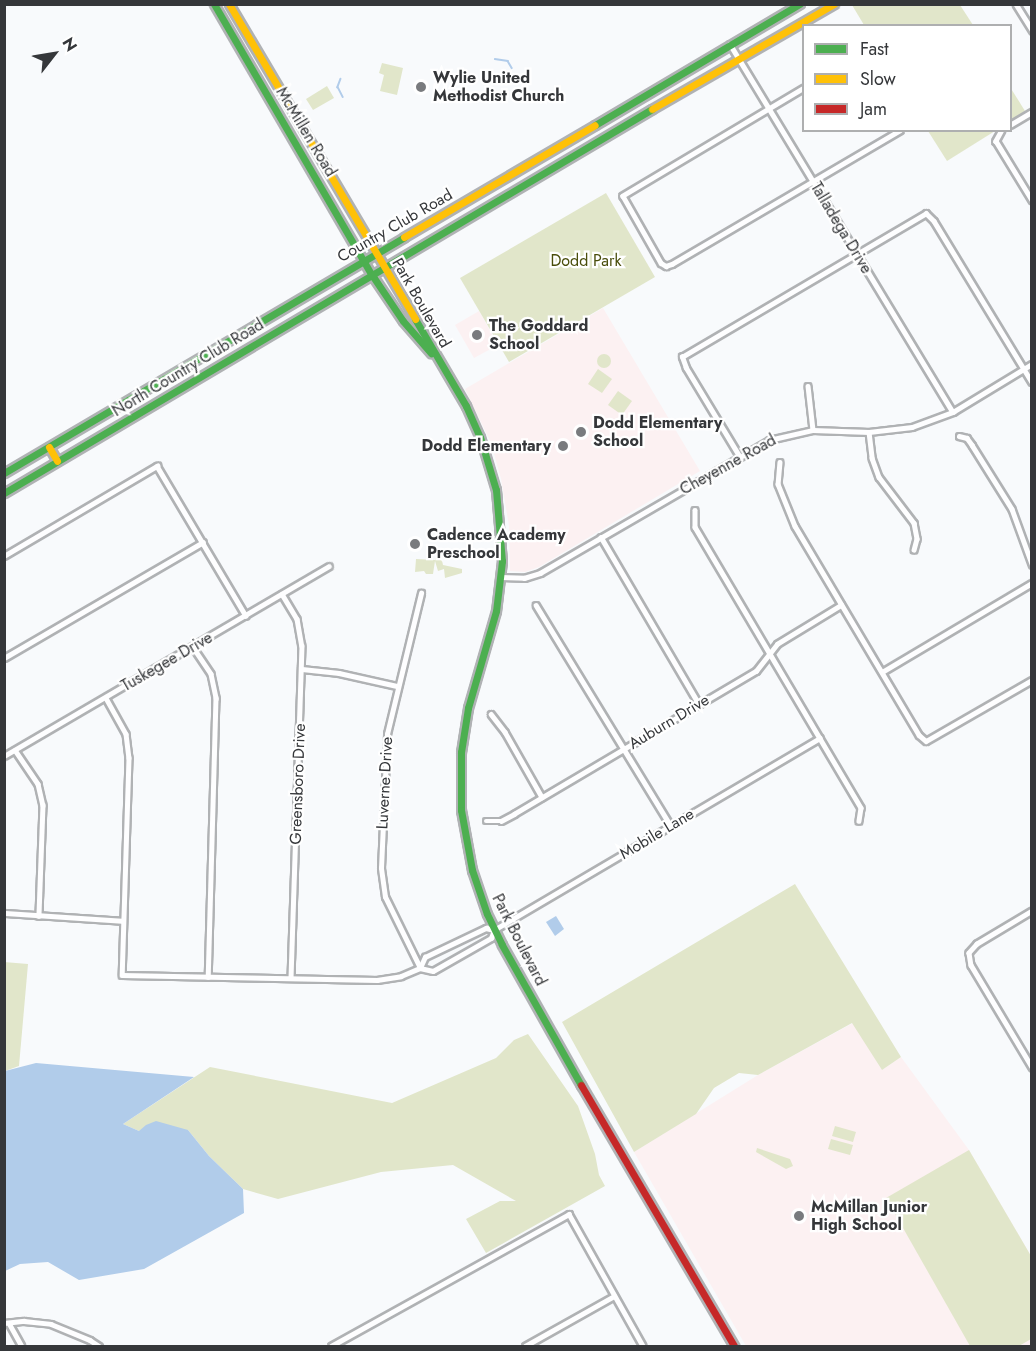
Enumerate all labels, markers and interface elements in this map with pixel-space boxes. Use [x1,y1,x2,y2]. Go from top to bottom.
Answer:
north arrow [24,24,84,84]
legend [802,24,1012,132]
text: N [57,33,83,56]
text: Fast [860,36,889,62]
text: Slow [860,66,896,92]
place label: Wylie United Methodist Church [433,68,564,106]
marker: Wylie United Methodist Church [414,80,428,94]
street label: McMillen Road [272,84,340,180]
text: Jam [860,96,887,122]
street label: Talladega Drive [806,179,876,277]
street label: Country Club Road [334,185,456,267]
park label: Dodd Park [550,251,622,271]
street label: Park Boulevard [388,255,454,351]
street label: North Country Club Road [109,315,267,421]
place label: The Goddard School [489,316,588,354]
marker: The Goddard School [470,328,484,342]
place label: Dodd Elementary School [593,413,722,451]
marker: Dodd Elementary School [574,425,588,439]
street label: Cheyenne Road [677,431,779,499]
place label: Dodd Elementary [422,436,551,456]
marker: Dodd Elementary [556,439,570,453]
place label: Cadence Academy Preschool [427,525,566,563]
marker: Cadence Academy Preschool [408,537,422,551]
street label: Tuskegee Drive [118,628,216,696]
street label: Auburn Drive [625,690,713,754]
street label: Greensboro Drive [286,723,310,845]
street label: Luverne Drive [373,736,397,830]
street label: Mobile Lane [616,804,698,864]
street label: Park Boulevard [488,891,550,989]
place label: McMillan Junior High School [811,1197,927,1235]
marker: McMillan Junior High School [792,1209,806,1223]

